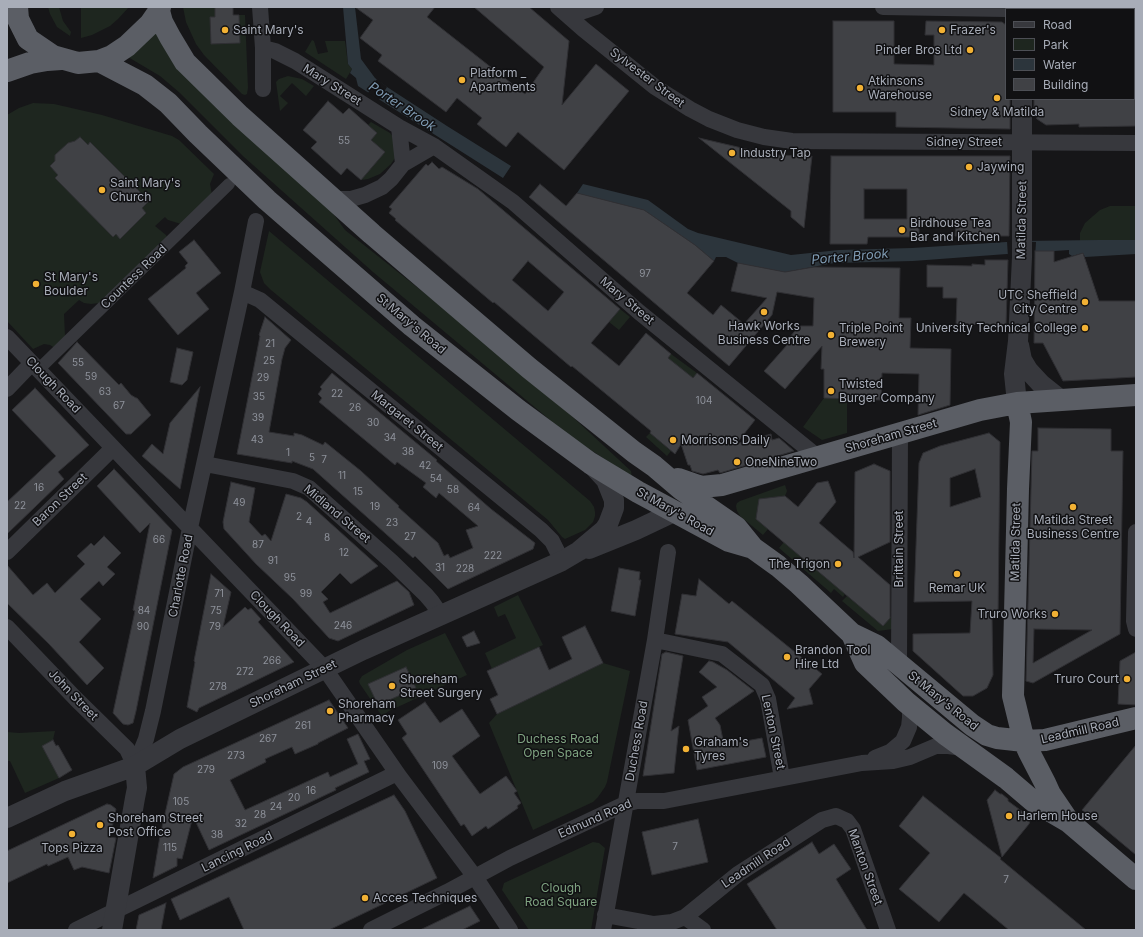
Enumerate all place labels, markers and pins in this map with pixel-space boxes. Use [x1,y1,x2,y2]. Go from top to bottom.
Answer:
place label: Saint Mary's [233,23,304,37]
place label: Frazer's [950,23,996,37]
marker: Saint Mary's [220,25,230,35]
marker: Frazer's [937,25,947,35]
place label: Pinder Bros Ltd [875,43,962,57]
marker: Pinder Bros Ltd [965,45,975,55]
place label: Platform _ Apartments [470,66,536,94]
place label: Atkinsons Warehouse [868,74,932,102]
marker: Platform _ Apartments [457,75,467,85]
marker: Atkinsons Warehouse [855,83,865,93]
marker: Sidney & Matilda [992,93,1002,103]
place label: Sidney & Matilda [950,105,1044,119]
place label: Industry Tap [740,146,811,160]
marker: Industry Tap [727,148,737,158]
place label: Jaywing [977,160,1024,174]
marker: Jaywing [964,162,974,172]
place label: Saint Mary's Church [110,176,181,204]
marker: Saint Mary's Church [97,185,107,195]
place label: Birdhouse Tea Bar and Kitchen [910,216,1000,244]
marker: Birdhouse Tea Bar and Kitchen [897,225,907,235]
place label: St Mary's Boulder [44,270,98,298]
marker: St Mary's Boulder [31,279,41,289]
place label: UTC Sheffield City Centre [998,288,1077,316]
marker: UTC Sheffield City Centre [1080,297,1090,307]
marker: Hawk Works Business Centre [759,307,769,317]
place label: Hawk Works Business Centre [718,319,810,347]
place label: Triple Point Brewery [839,321,903,349]
place label: University Technical College [916,321,1077,335]
marker: University Technical College [1080,323,1090,333]
marker: Triple Point Brewery [826,330,836,340]
place label: Twisted Burger Company [839,377,935,405]
marker: Twisted Burger Company [826,386,836,396]
place label: Morrisons Daily [681,433,770,447]
marker: Morrisons Daily [668,435,678,445]
place label: OneNineTwo [745,455,817,469]
marker: OneNineTwo [732,457,742,467]
marker: Matilda Street Business Centre [1068,502,1078,512]
place label: Matilda Street Business Centre [1027,513,1119,541]
place label: The Trigon [768,557,830,571]
marker: The Trigon [833,559,843,569]
marker: Remar UK [952,569,962,579]
place label: Remar UK [929,581,985,595]
place label: Truro Works [977,607,1047,621]
marker: Truro Works [1050,609,1060,619]
place label: Brandon Tool Hire Ltd [795,643,870,671]
marker: Brandon Tool Hire Ltd [782,652,792,662]
place label: Shoreham Street Surgery [400,672,482,700]
place label: Truro Court [1054,672,1119,686]
marker: Truro Court [1122,674,1132,684]
marker: Shoreham Street Surgery [387,681,397,691]
place label: Shoreham Pharmacy [338,697,396,725]
marker: Shoreham Pharmacy [325,706,335,716]
place label: Graham's Tyres [694,735,748,763]
marker: Graham's Tyres [681,744,691,754]
place label: Harlem House [1017,809,1098,823]
place label: Shoreham Street Post Office [108,811,203,839]
marker: Harlem House [1004,811,1014,821]
marker: Shoreham Street Post Office [95,820,105,830]
marker: Tops Pizza [67,829,77,839]
place label: Tops Pizza [41,841,103,855]
place label: Acces Techniques [373,891,477,905]
marker: Acces Techniques [360,893,370,903]

